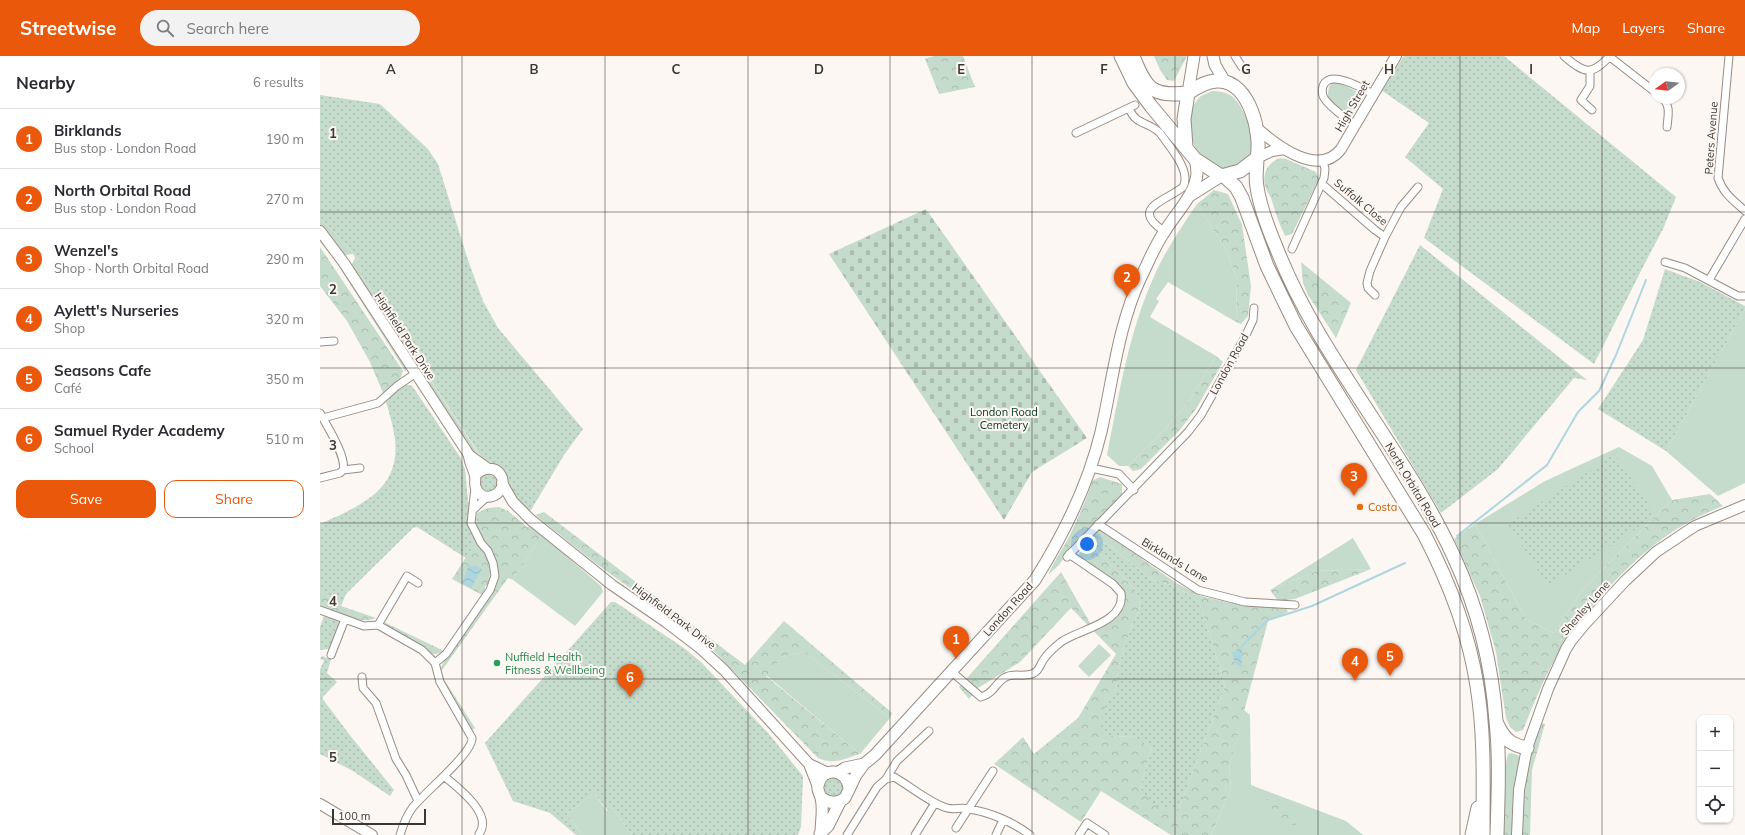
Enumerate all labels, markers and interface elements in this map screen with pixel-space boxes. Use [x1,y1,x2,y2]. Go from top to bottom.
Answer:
search box [140,10,420,46]
text: Streetwise [20,16,116,40]
icon: search [154,17,176,39]
text: Search here [186,19,269,38]
text: Map [1571,19,1600,37]
text: Layers [1622,19,1665,37]
text: Share [1687,19,1725,37]
text: A [386,61,396,77]
text: B [530,61,539,77]
text: C [672,61,681,77]
text: D [814,61,824,77]
text: E [957,61,965,77]
text: F [1100,61,1108,77]
text: G [1241,61,1251,77]
text: H [1384,61,1394,77]
text: I [1529,61,1533,77]
north arrow [1649,68,1685,104]
text: Nearby [16,72,75,93]
text: 6 results [253,74,304,90]
street label: High Street [1332,78,1372,134]
street label: Peters Avenue [1701,101,1721,175]
text: Birklands [54,121,122,140]
text: 1 [329,125,337,141]
text: 1 [25,131,33,147]
text: 190 m [266,131,304,147]
text: Bus stop · London Road [54,140,196,156]
street label: Suffolk Close [1331,176,1391,228]
text: North Orbital Road [54,181,191,200]
text: 2 [25,191,33,207]
text: 270 m [266,191,304,207]
text: Bus stop · London Road [54,200,196,216]
text: Wenzel's [54,241,118,260]
text: 3 [25,251,33,267]
text: 290 m [266,251,304,267]
text: Shop · North Orbital Road [54,260,209,276]
pin: 2 [1114,264,1140,297]
text: 2 [329,281,337,297]
street label: Highfield Park Drive [372,290,438,382]
text: Aylett's Nurseries [54,301,179,320]
text: 4 [25,311,33,327]
text: 320 m [266,311,304,327]
text: Shop [54,320,85,336]
street label: London Road [1206,331,1252,397]
text: Seasons Cafe [54,361,151,380]
text: 5 [25,371,33,387]
text: 350 m [266,371,304,387]
text: Café [54,380,82,396]
park label: London Road Cemetery [970,405,1038,432]
text: Samuel Ryder Academy [54,421,225,440]
text: 6 [25,431,33,447]
text: 510 m [266,431,304,447]
text: 3 [329,437,337,453]
text: School [54,440,94,456]
street label: North Orbital Road [1382,440,1444,530]
pin: 3 [1341,463,1367,496]
button: Save [16,480,156,518]
button: Share [164,480,304,518]
place label: Costa [1368,500,1397,514]
marker: Costa [1355,502,1365,512]
your location [1077,534,1097,554]
street label: Birklands Lane [1139,535,1211,585]
street label: Shenley Lane [1557,578,1613,638]
street label: London Road [980,579,1036,639]
street label: Highfield Park Drive [629,580,719,652]
text: 4 [329,593,337,609]
pin: 1 [943,626,969,659]
pin: 5 [1377,643,1403,676]
pin: 4 [1342,648,1368,681]
place label: Nuffield Health Fitness & Wellbeing [505,650,605,677]
marker: Nuffield Health Fitness & Wellbeing [492,658,502,668]
pin: 6 [617,664,643,697]
map controls [1697,715,1733,823]
button: + [1697,715,1733,751]
text: 5 [329,749,337,765]
button: − [1697,751,1733,787]
button: locate [1697,787,1733,823]
scale bar [332,807,426,826]
text: 100 m [338,809,370,823]

